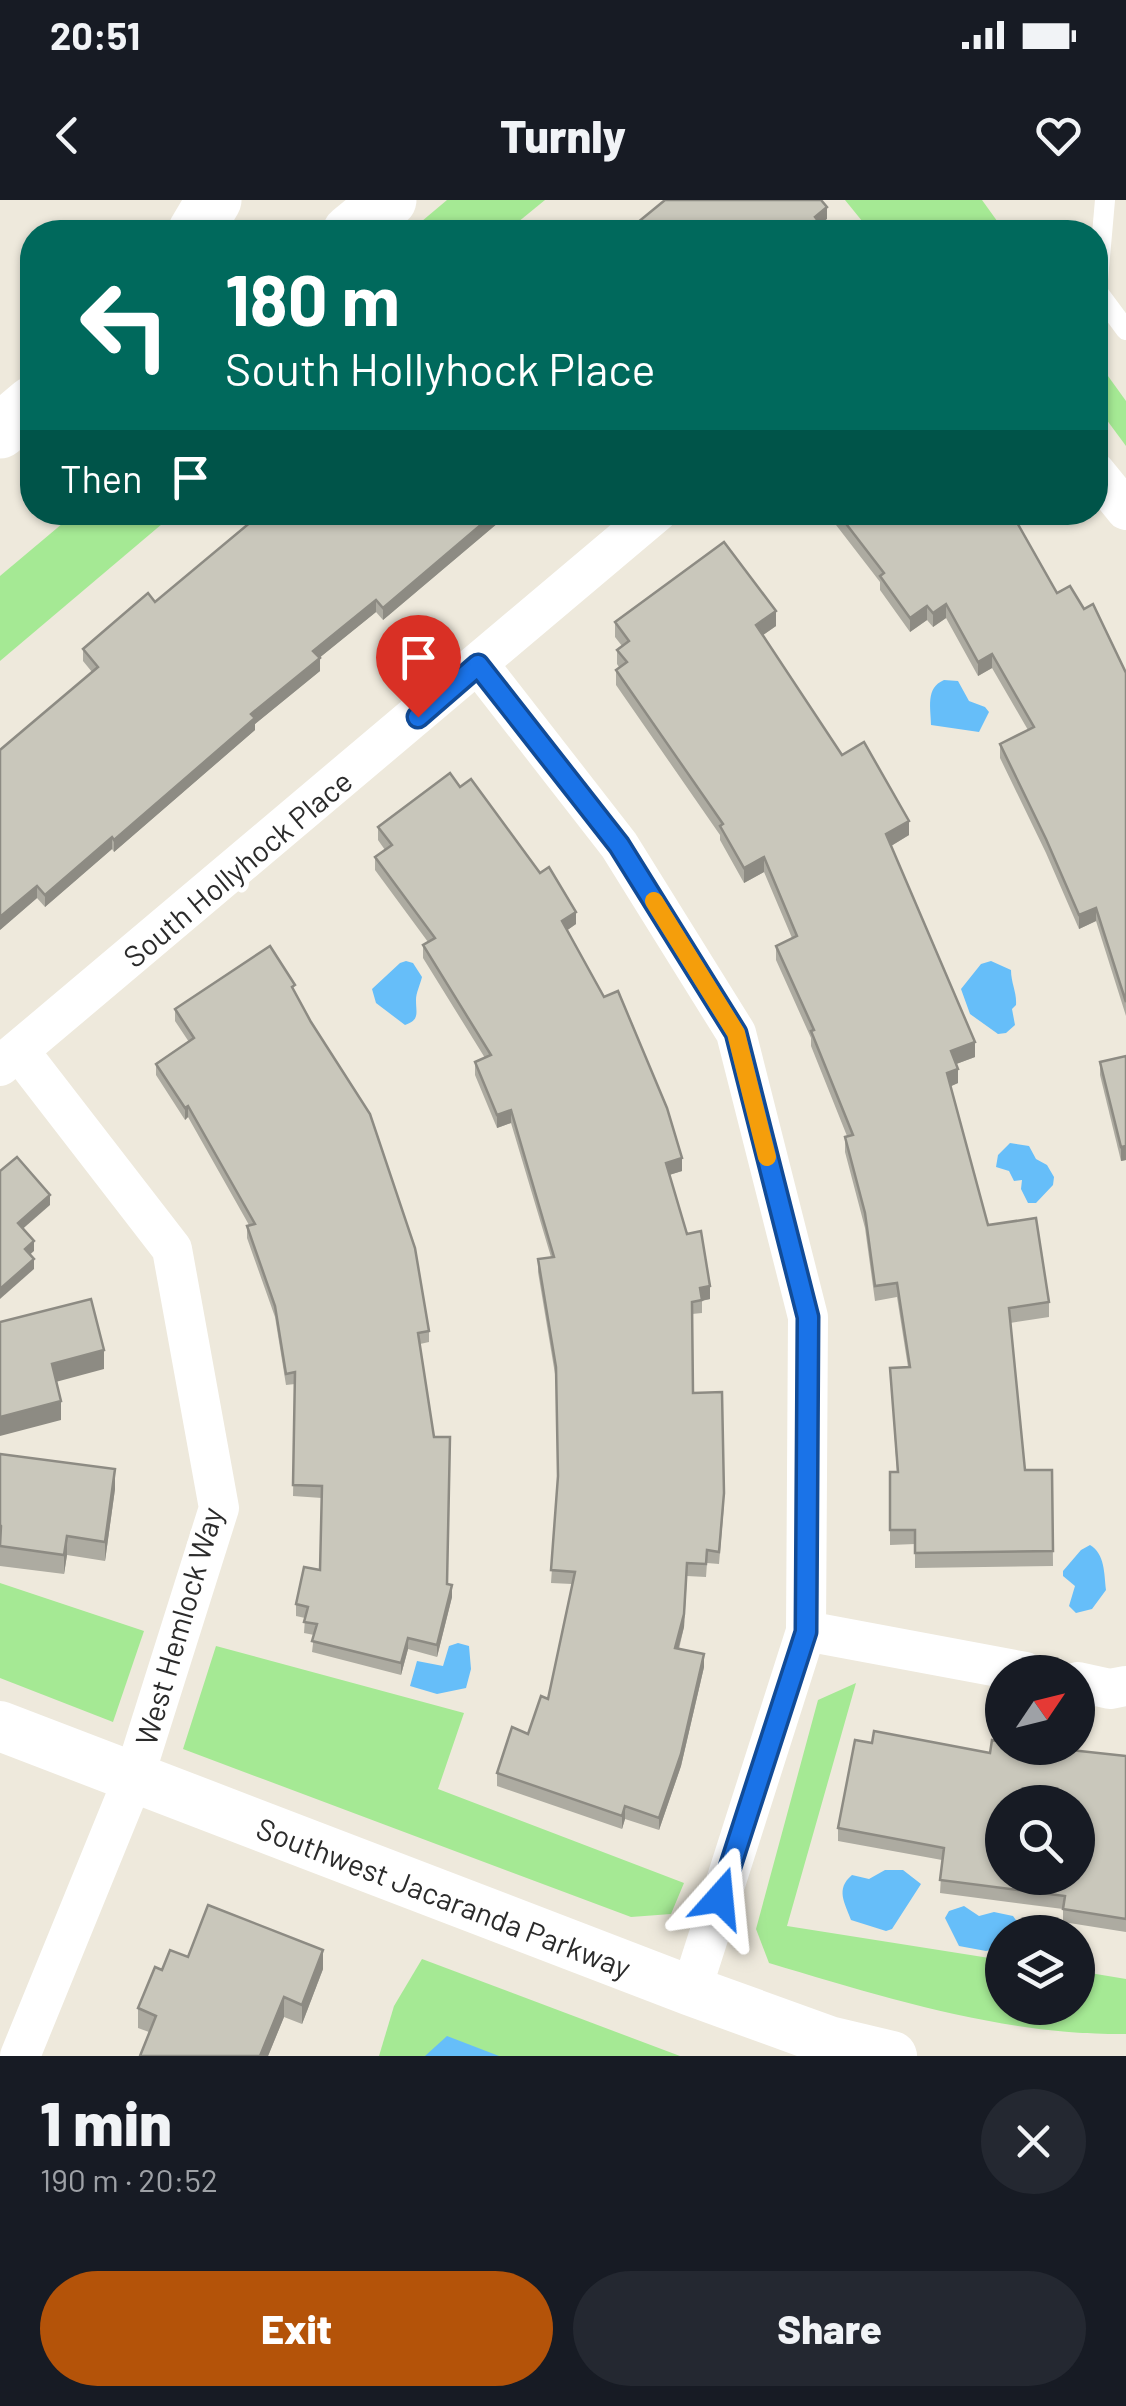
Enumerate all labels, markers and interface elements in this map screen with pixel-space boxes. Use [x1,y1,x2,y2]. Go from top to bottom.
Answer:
text: 20:51 [50,12,140,58]
icon: back [40,108,95,163]
text: Turnly [500,108,626,162]
icon: heart [1031,108,1086,163]
text: 180 m [225,256,400,340]
icon: left [60,260,190,390]
text: South Hollyhock Place [225,341,656,395]
icon: arrive [163,450,218,505]
text: Then [60,455,143,501]
pin [376,615,461,718]
icon: arrive [391,630,446,685]
street label: South Hollyhock Place [115,762,359,974]
street label: West Hemlock Way [127,1503,229,1749]
north arrow [985,1655,1095,1765]
map controls [985,1655,1095,2025]
button: search [985,1785,1095,1895]
street label: Southwest Jacaranda Parkway [252,1809,636,1985]
position arrow [668,1846,772,1950]
button: layers [985,1915,1095,2025]
text: 1 min [40,2086,172,2158]
button: close [981,2089,1086,2194]
text: 190 m · 20:52 [40,2160,218,2198]
button: Exit [40,2271,553,2386]
button: Share [573,2271,1086,2386]

